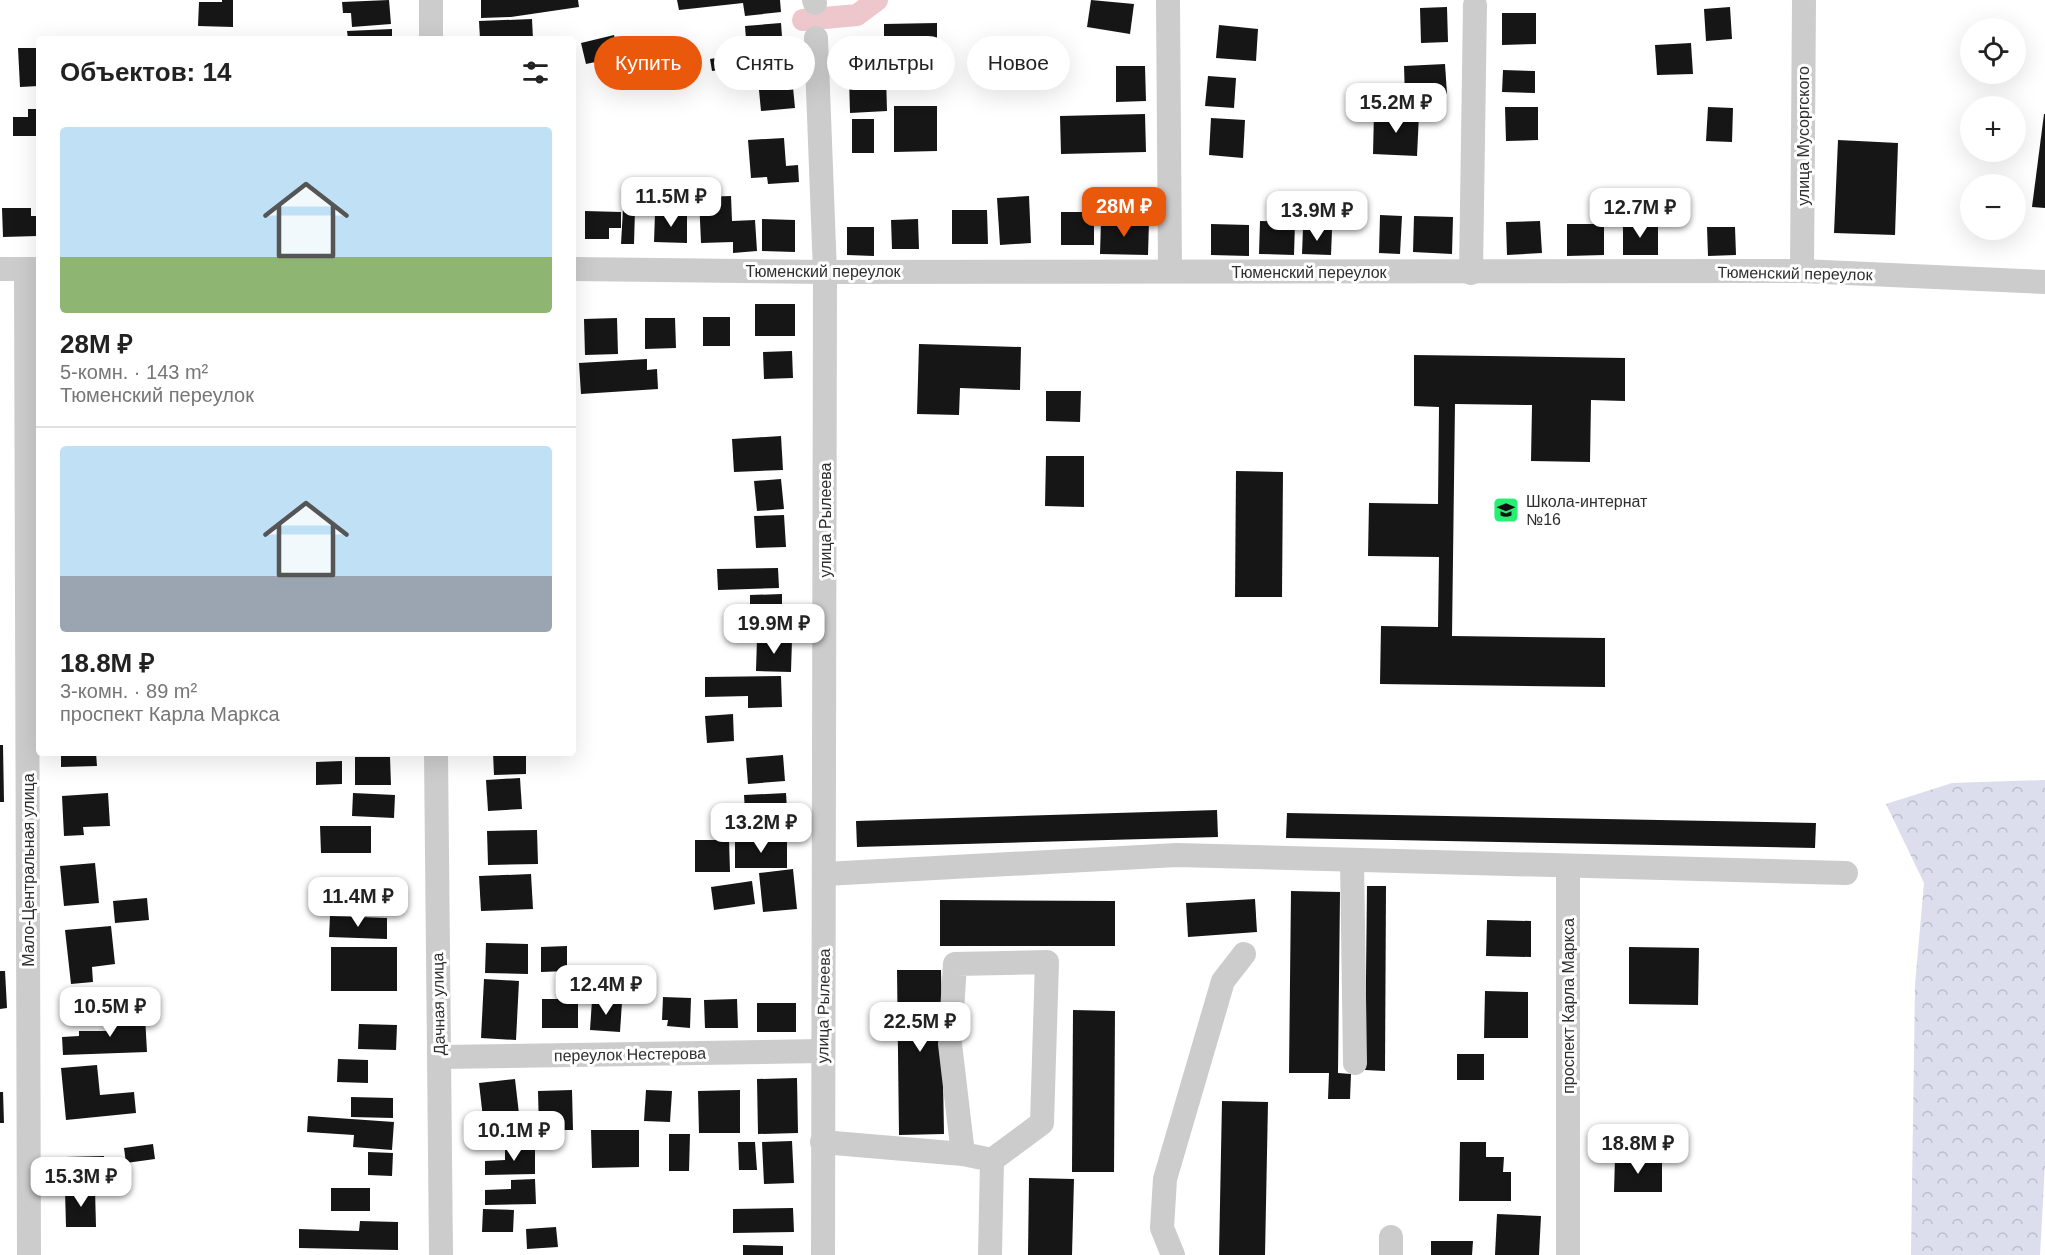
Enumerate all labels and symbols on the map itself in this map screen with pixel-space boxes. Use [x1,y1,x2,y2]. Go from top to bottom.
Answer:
street label: улица Мусоргского [1795,66,1812,206]
pin: 15.2M ₽ [1341,83,1451,134]
pin: 11.5M ₽ [616,177,726,228]
pin: 28M ₽ [1082,187,1166,238]
pin: 12.7M ₽ [1585,188,1695,239]
pin: 13.9M ₽ [1262,191,1372,242]
street label: Тюменский переулок [745,263,902,280]
street label: Тюменский переулок [1231,264,1388,281]
street label: Тюменский переулок [1717,264,1874,283]
street label: улица Рылеева [817,462,834,577]
place label: Школа-интернат №16 [1526,493,1648,528]
school or university icon: Школа-интернат №16 [1491,495,1521,525]
pin: 19.9M ₽ [719,604,829,655]
street label: Мало-Центральная улица [20,773,37,967]
pin: 13.2M ₽ [706,803,816,854]
pin: 11.4M ₽ [303,877,413,928]
street label: проспект Карла Маркса [1560,918,1577,1094]
street label: улица Рылеева [814,948,833,1064]
street label: Дачная улица [429,952,448,1055]
pin: 12.4M ₽ [551,965,661,1016]
pin: 10.5M ₽ [55,987,165,1038]
pin: 22.5M ₽ [865,1002,975,1053]
street label: переулок Нестерова [554,1045,706,1064]
pin: 10.1M ₽ [459,1111,569,1162]
pin: 18.8M ₽ [1583,1124,1693,1175]
pin: 15.3M ₽ [26,1157,136,1208]

